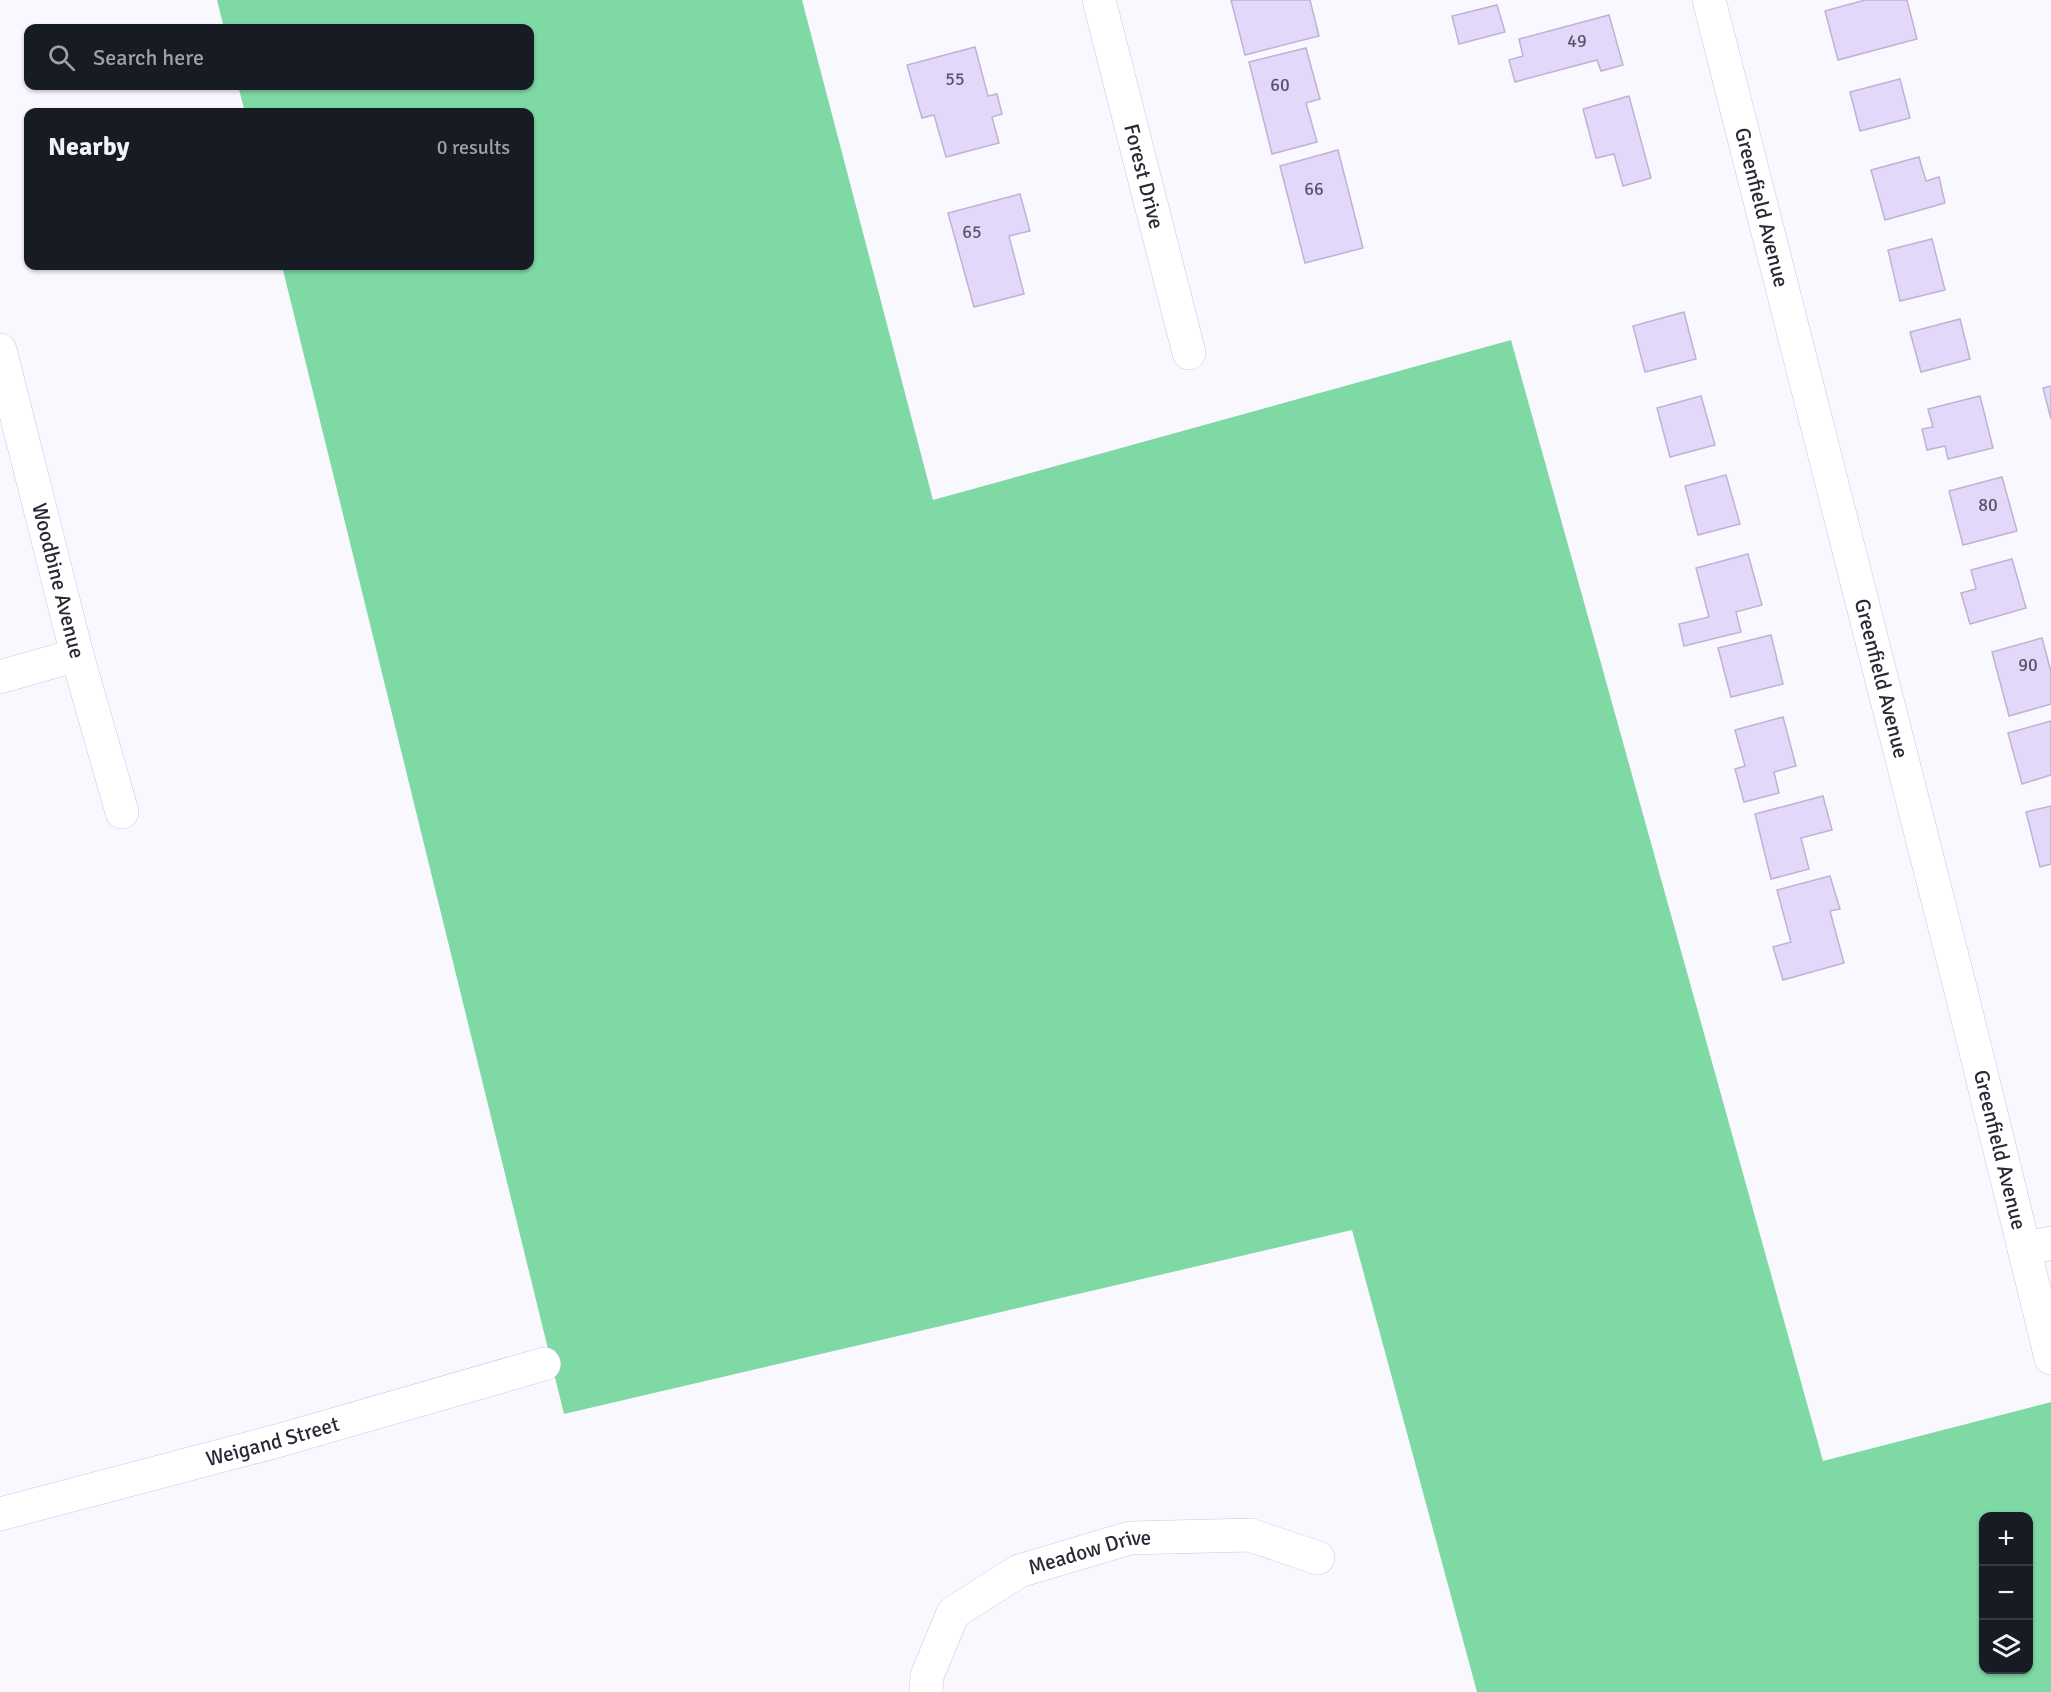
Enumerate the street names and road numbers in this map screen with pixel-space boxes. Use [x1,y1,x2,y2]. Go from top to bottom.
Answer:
street label: Forest Drive [1118,121,1170,232]
street label: Greenfield Avenue [1729,125,1795,290]
street label: Woodbine Avenue [26,500,90,661]
street label: Greenfield Avenue [1849,596,1914,761]
street label: Greenfield Avenue [1968,1067,2032,1232]
street label: Weigand Street [203,1411,342,1472]
street label: Meadow Drive [1025,1524,1151,1581]

